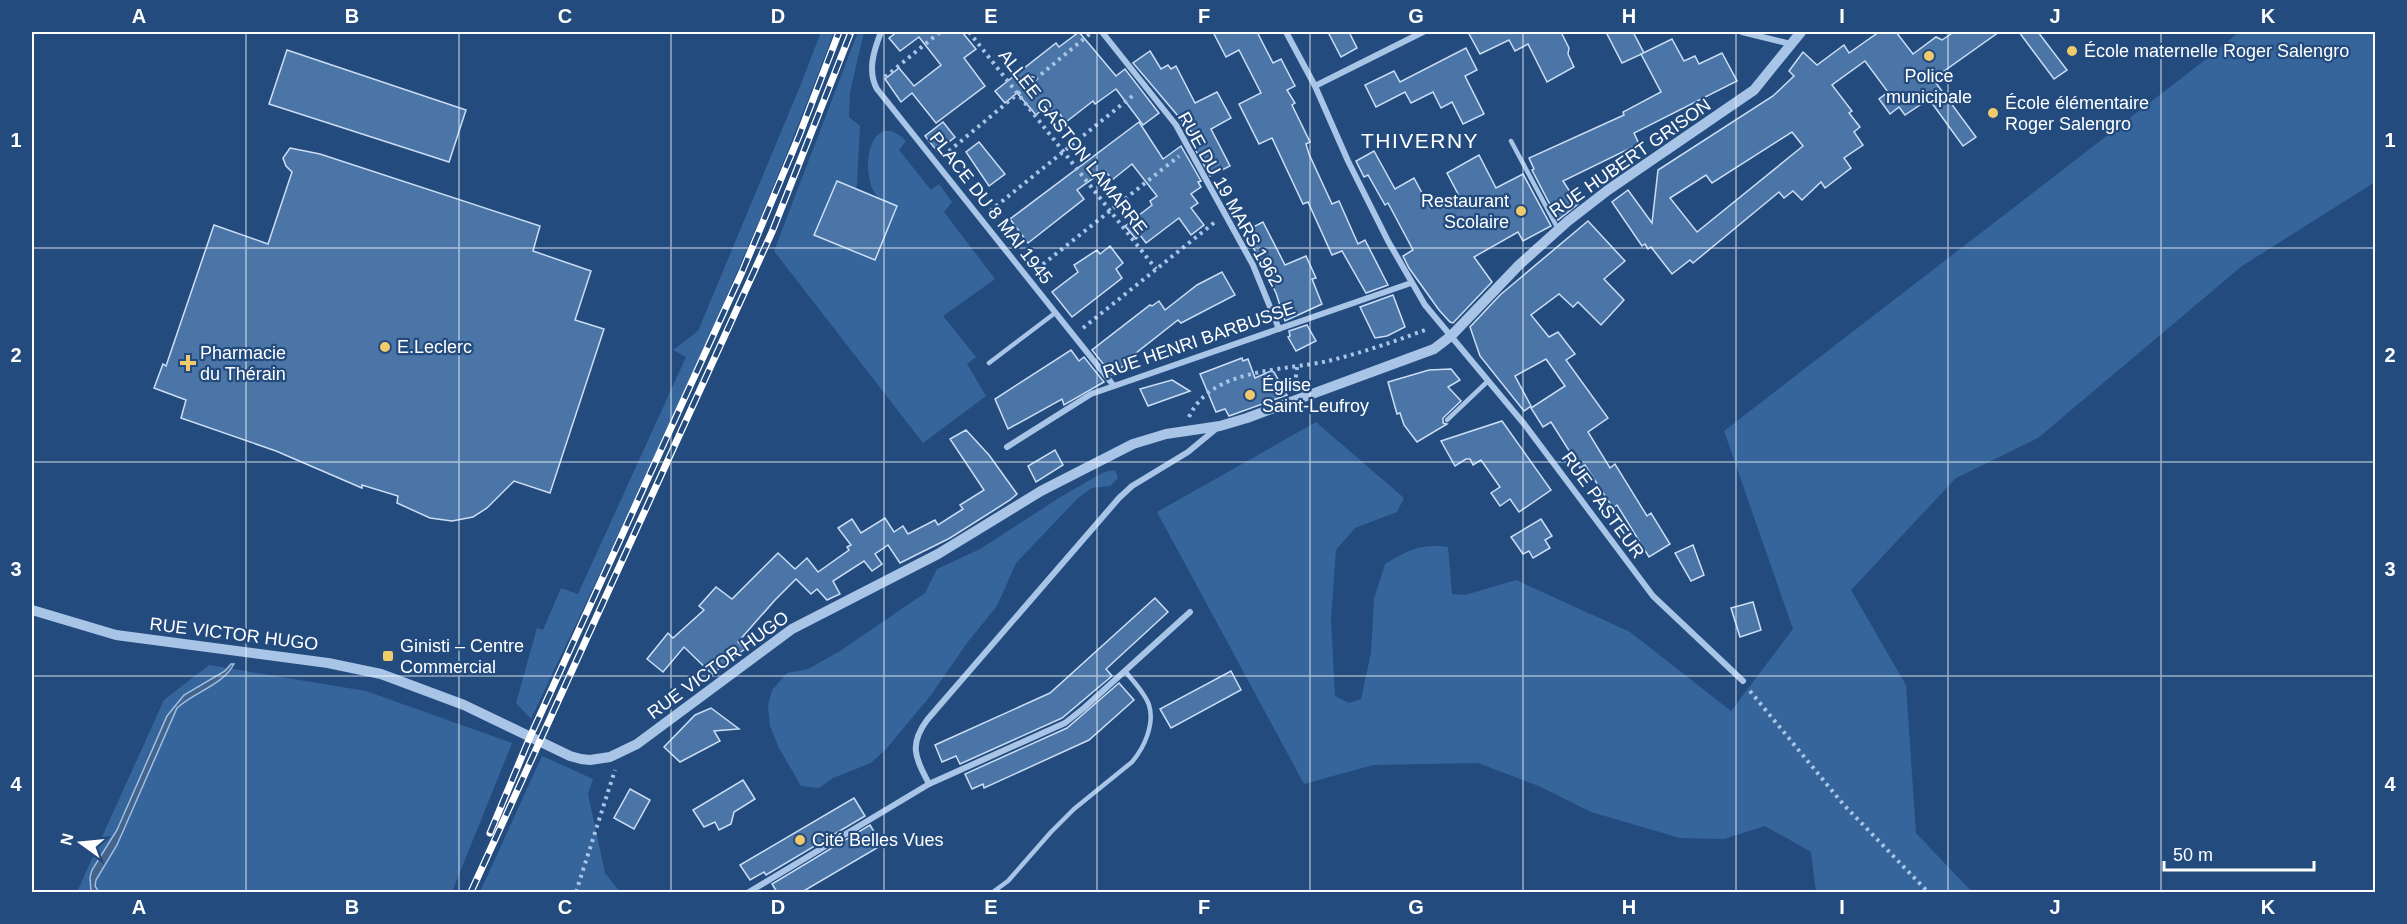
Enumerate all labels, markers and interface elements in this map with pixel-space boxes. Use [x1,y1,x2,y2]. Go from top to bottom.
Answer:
text: A [132,5,146,27]
text: B [345,5,359,27]
text: C [558,5,572,27]
text: D [771,5,785,27]
text: E [984,5,998,27]
text: F [1198,5,1210,27]
text: G [1408,5,1424,27]
text: H [1622,5,1636,27]
text: I [1839,5,1845,27]
text: J [2049,5,2061,27]
text: K [2261,5,2276,27]
place label: École maternelle Roger Salengro [2084,41,2349,61]
marker: École maternelle Roger Salengro [2065,44,2079,58]
street label: ALLÉE GASTON LAMARRE [995,46,1151,238]
marker: Police municipale [1922,49,1936,63]
place label: Police municipale [1886,66,1972,107]
place label: École élémentaire Roger Salengro [2005,93,2149,134]
street label: RUE HUBERT GRISON [1545,95,1715,221]
marker: École élémentaire Roger Salengro [1986,106,2000,120]
street label: RUE DU 19 MARS 1962 [1174,108,1286,290]
street label: PLACE DU 8 MAI 1945 [926,128,1056,288]
text: 1 [10,129,22,151]
district label: THIVERNY [1361,129,1479,152]
text: 1 [2384,129,2396,151]
place label: Restaurant Scolaire [1421,191,1509,232]
marker: Restaurant Scolaire [1514,204,1528,218]
street label: RUE HENRI BARBUSSE [1100,298,1298,382]
place label: E.Leclerc [397,337,472,357]
marker: E.Leclerc [378,340,392,354]
place label: Pharmacie du Thérain [200,343,286,384]
text: 2 [10,344,22,366]
text: 2 [2384,344,2396,366]
marker: Pharmacie du Thérain [181,356,195,370]
place label: Église Saint-Leufroy [1262,375,1369,416]
marker: Église Saint-Leufroy [1243,388,1257,402]
street label: RUE PASTEUR [1558,448,1648,562]
text: 3 [10,558,22,580]
text: 3 [2384,558,2396,580]
street label: RUE VICTOR HUGO [643,607,793,723]
street label: RUE VICTOR HUGO [149,614,319,654]
place label: Ginisti – Centre Commercial [400,636,524,677]
marker: Ginisti – Centre Commercial [381,649,395,663]
text: 4 [10,773,22,795]
text: 4 [2384,773,2396,795]
north arrow [51,813,111,873]
place label: Cité Belles Vues [812,830,943,850]
text: N [57,831,77,847]
marker: Cité Belles Vues [793,833,807,847]
scale bar [2164,834,2314,872]
text: 50 m [2173,845,2213,865]
text: A [132,896,146,918]
text: B [345,896,359,918]
text: C [558,896,572,918]
text: D [771,896,785,918]
text: E [984,896,998,918]
text: F [1198,896,1210,918]
text: G [1408,896,1424,918]
text: H [1622,896,1636,918]
text: I [1839,896,1845,918]
text: J [2049,896,2061,918]
text: K [2261,896,2276,918]

